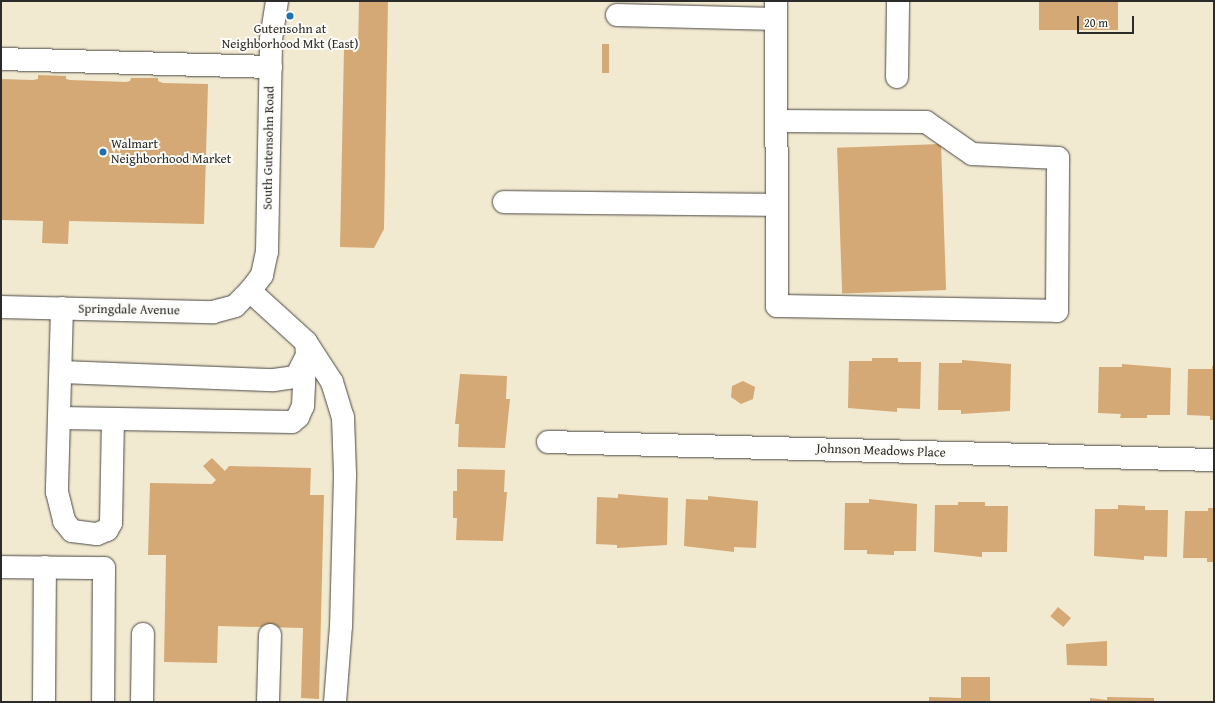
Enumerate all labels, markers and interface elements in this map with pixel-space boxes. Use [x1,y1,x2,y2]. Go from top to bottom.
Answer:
scale bar [1079,8,1136,34]
marker: Gutensohn at Neighborhood Mkt (East) [285,11,295,21]
text: 20 m [1084,14,1108,31]
place label: Gutensohn at Neighborhood Mkt (East) [222,22,358,53]
street label: South Gutensohn Road [260,86,278,210]
place label: Walmart Neighborhood Market [111,137,231,168]
marker: Walmart Neighborhood Market [98,147,108,157]
street label: Springdale Avenue [78,301,180,319]
street label: Johnson Meadows Place [816,441,946,461]

